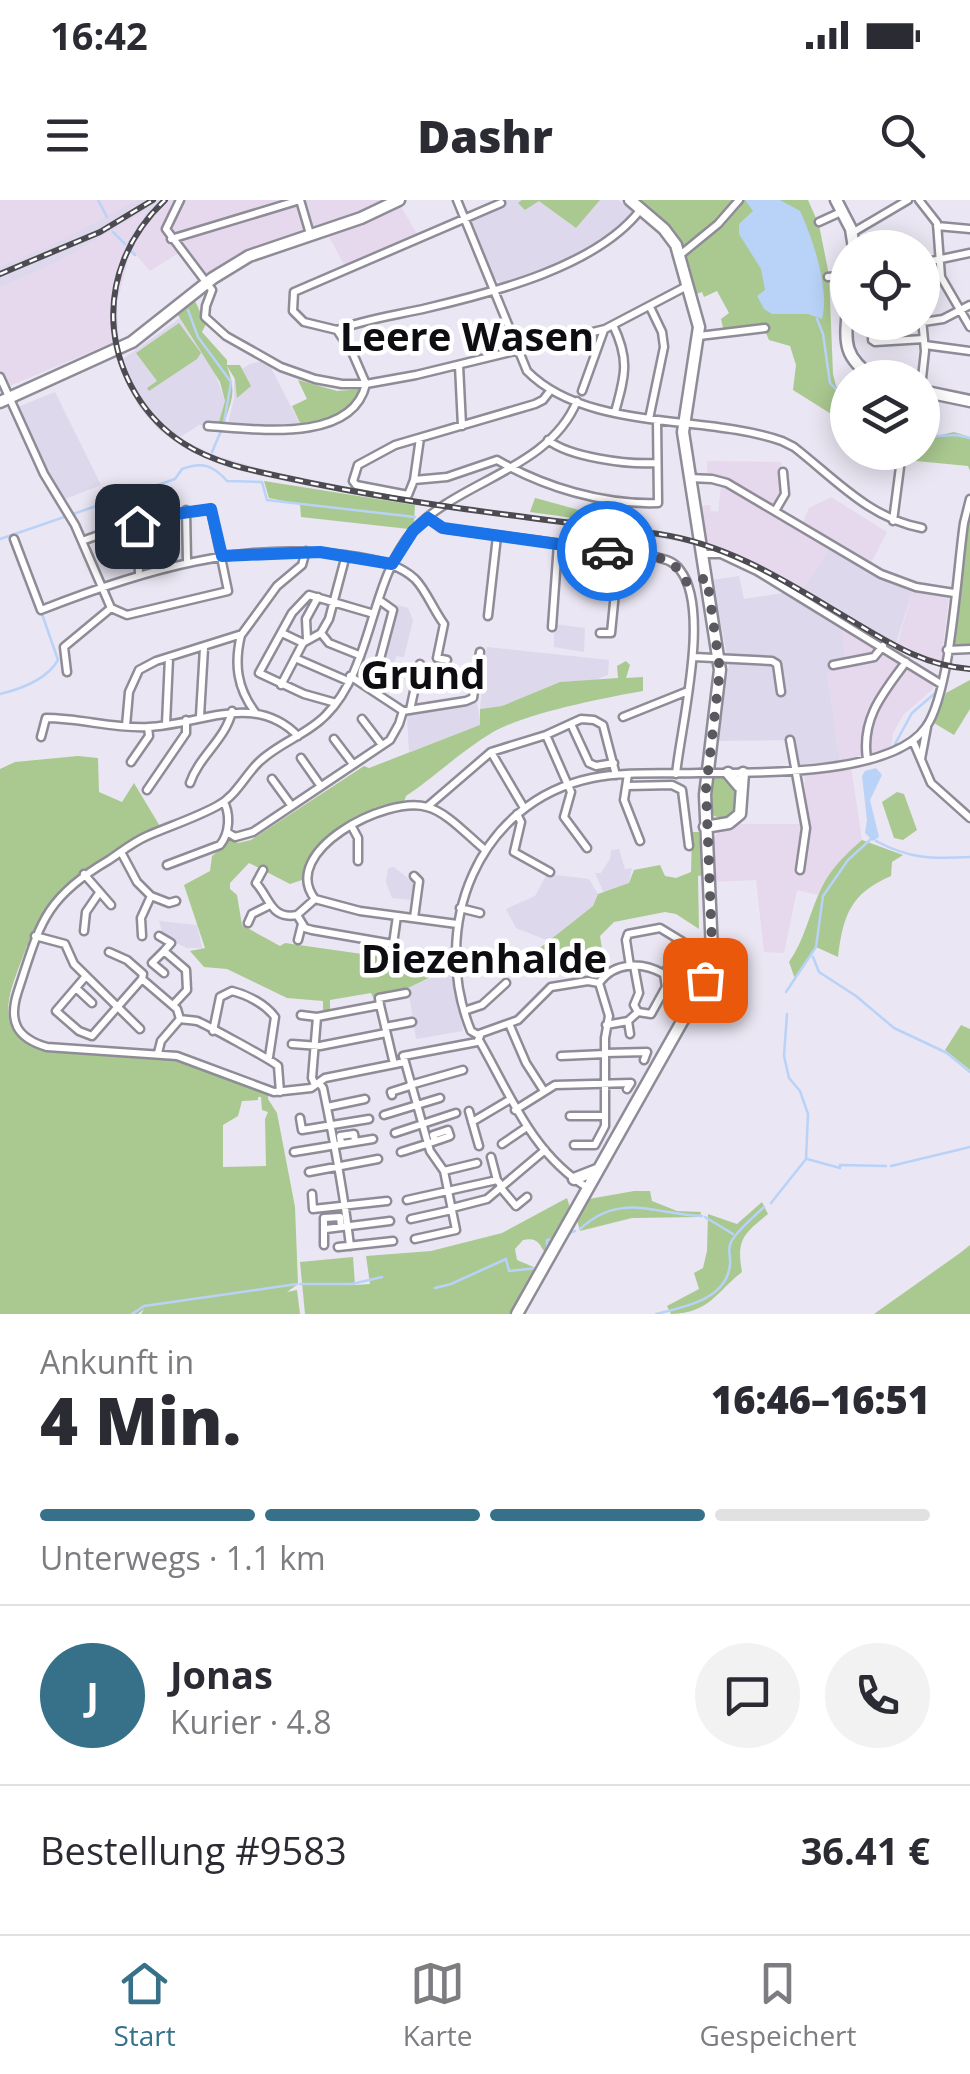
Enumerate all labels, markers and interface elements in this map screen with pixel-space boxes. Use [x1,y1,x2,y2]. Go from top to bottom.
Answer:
text: 16:42 [50,9,148,61]
text: Dashr [417,105,553,166]
icon: menu [40,108,95,163]
icon: search [875,108,930,163]
map controls [830,230,940,470]
button: locate [830,230,940,340]
district label: Leere Wasen [340,308,594,363]
button: layers [830,360,940,470]
pin [95,484,180,569]
icon: home [110,499,165,554]
courier [557,501,657,601]
icon: car [580,524,635,579]
district label: Grund [360,646,486,701]
district label: Diezenhalde [361,930,607,985]
pin [663,938,748,1023]
icon: bag [678,953,733,1008]
text: Ankunft in [40,1340,194,1383]
text: 16:46–16:51 [711,1373,930,1425]
text: 4 Min. [40,1376,241,1464]
text: Unterwegs · 1.1 km [40,1536,326,1579]
button: chat [695,1643,800,1748]
button: phone [825,1643,930,1748]
text: Jonas [170,1648,273,1700]
text: J [86,1669,99,1721]
text: Kurier · 4.8 [170,1700,331,1743]
text: Bestellung #9583 [40,1824,347,1876]
text: 36.41 € [801,1824,930,1876]
tab: Start [113,1956,176,2054]
tab: Karte [403,1956,473,2054]
tab: Gespeichert [699,1956,857,2054]

